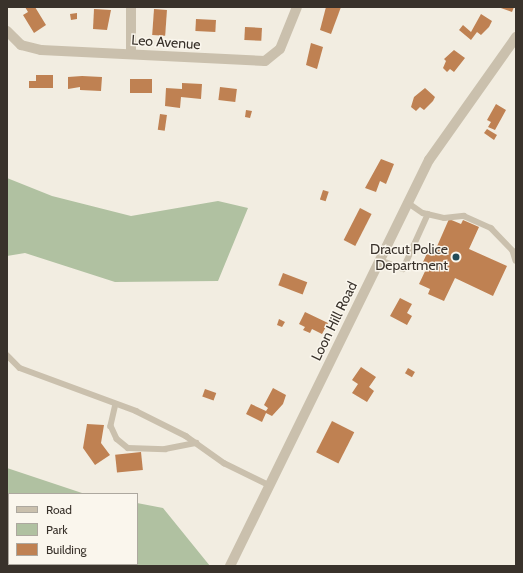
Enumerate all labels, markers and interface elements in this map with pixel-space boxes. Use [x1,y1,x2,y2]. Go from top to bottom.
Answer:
street label: Leo Avenue [131,31,201,53]
place label: Dracut Police Department [370,241,448,274]
marker: Dracut Police Department [451,252,461,262]
street label: Loon Hill Road [308,279,360,363]
legend [8,493,138,565]
text: Road [46,502,72,517]
text: Park [46,522,68,537]
text: Building [46,542,87,557]

